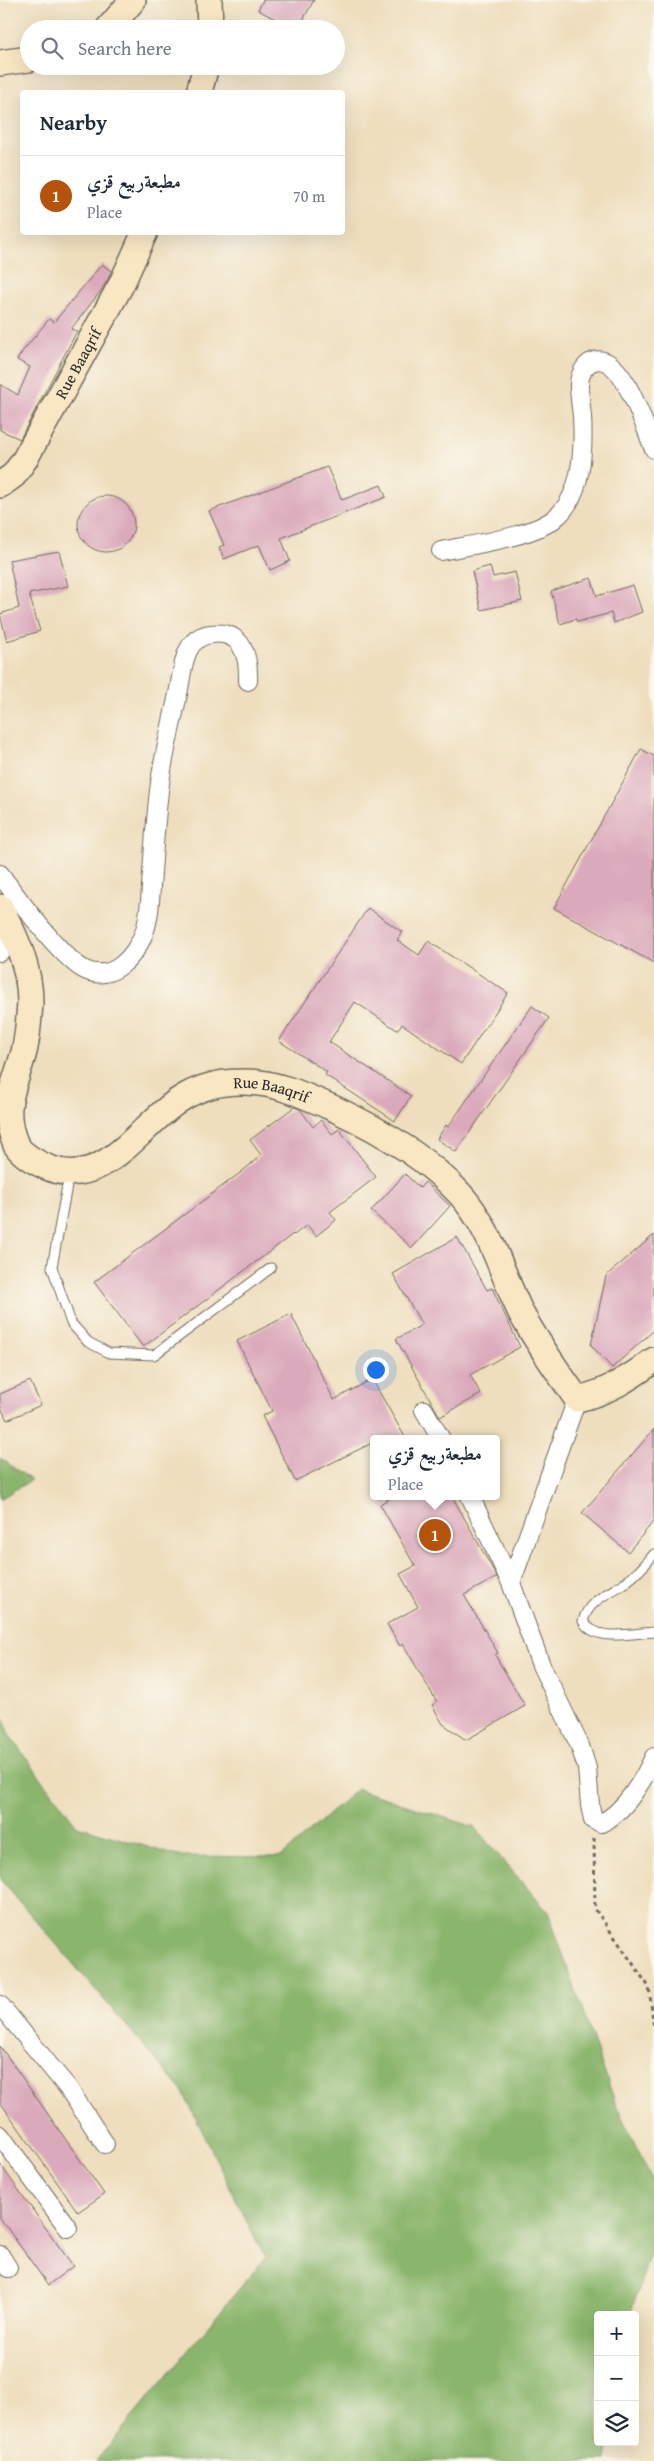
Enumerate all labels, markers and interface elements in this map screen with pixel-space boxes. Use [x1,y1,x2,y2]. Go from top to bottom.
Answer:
search box [20,20,345,75]
icon: search [38,34,66,62]
text: Search here [78,34,172,62]
text: Nearby [40,107,107,138]
text: مطبعةربيع قزي [87,167,181,195]
text: 1 [52,184,60,208]
text: 70 m [293,184,325,208]
text: Place [87,200,122,224]
street label: Rue Baaqrif [49,322,108,403]
street label: Rue Baaqrif [233,1070,315,1109]
your location [363,1357,389,1383]
popup [370,1435,500,1500]
text: مطبعةربيع قزي [388,1439,482,1467]
text: Place [388,1472,423,1496]
pin: 1 [419,1516,451,1554]
map controls [594,2311,639,2446]
button: + [594,2311,639,2356]
button: − [594,2356,639,2401]
button: layers [594,2401,639,2446]

